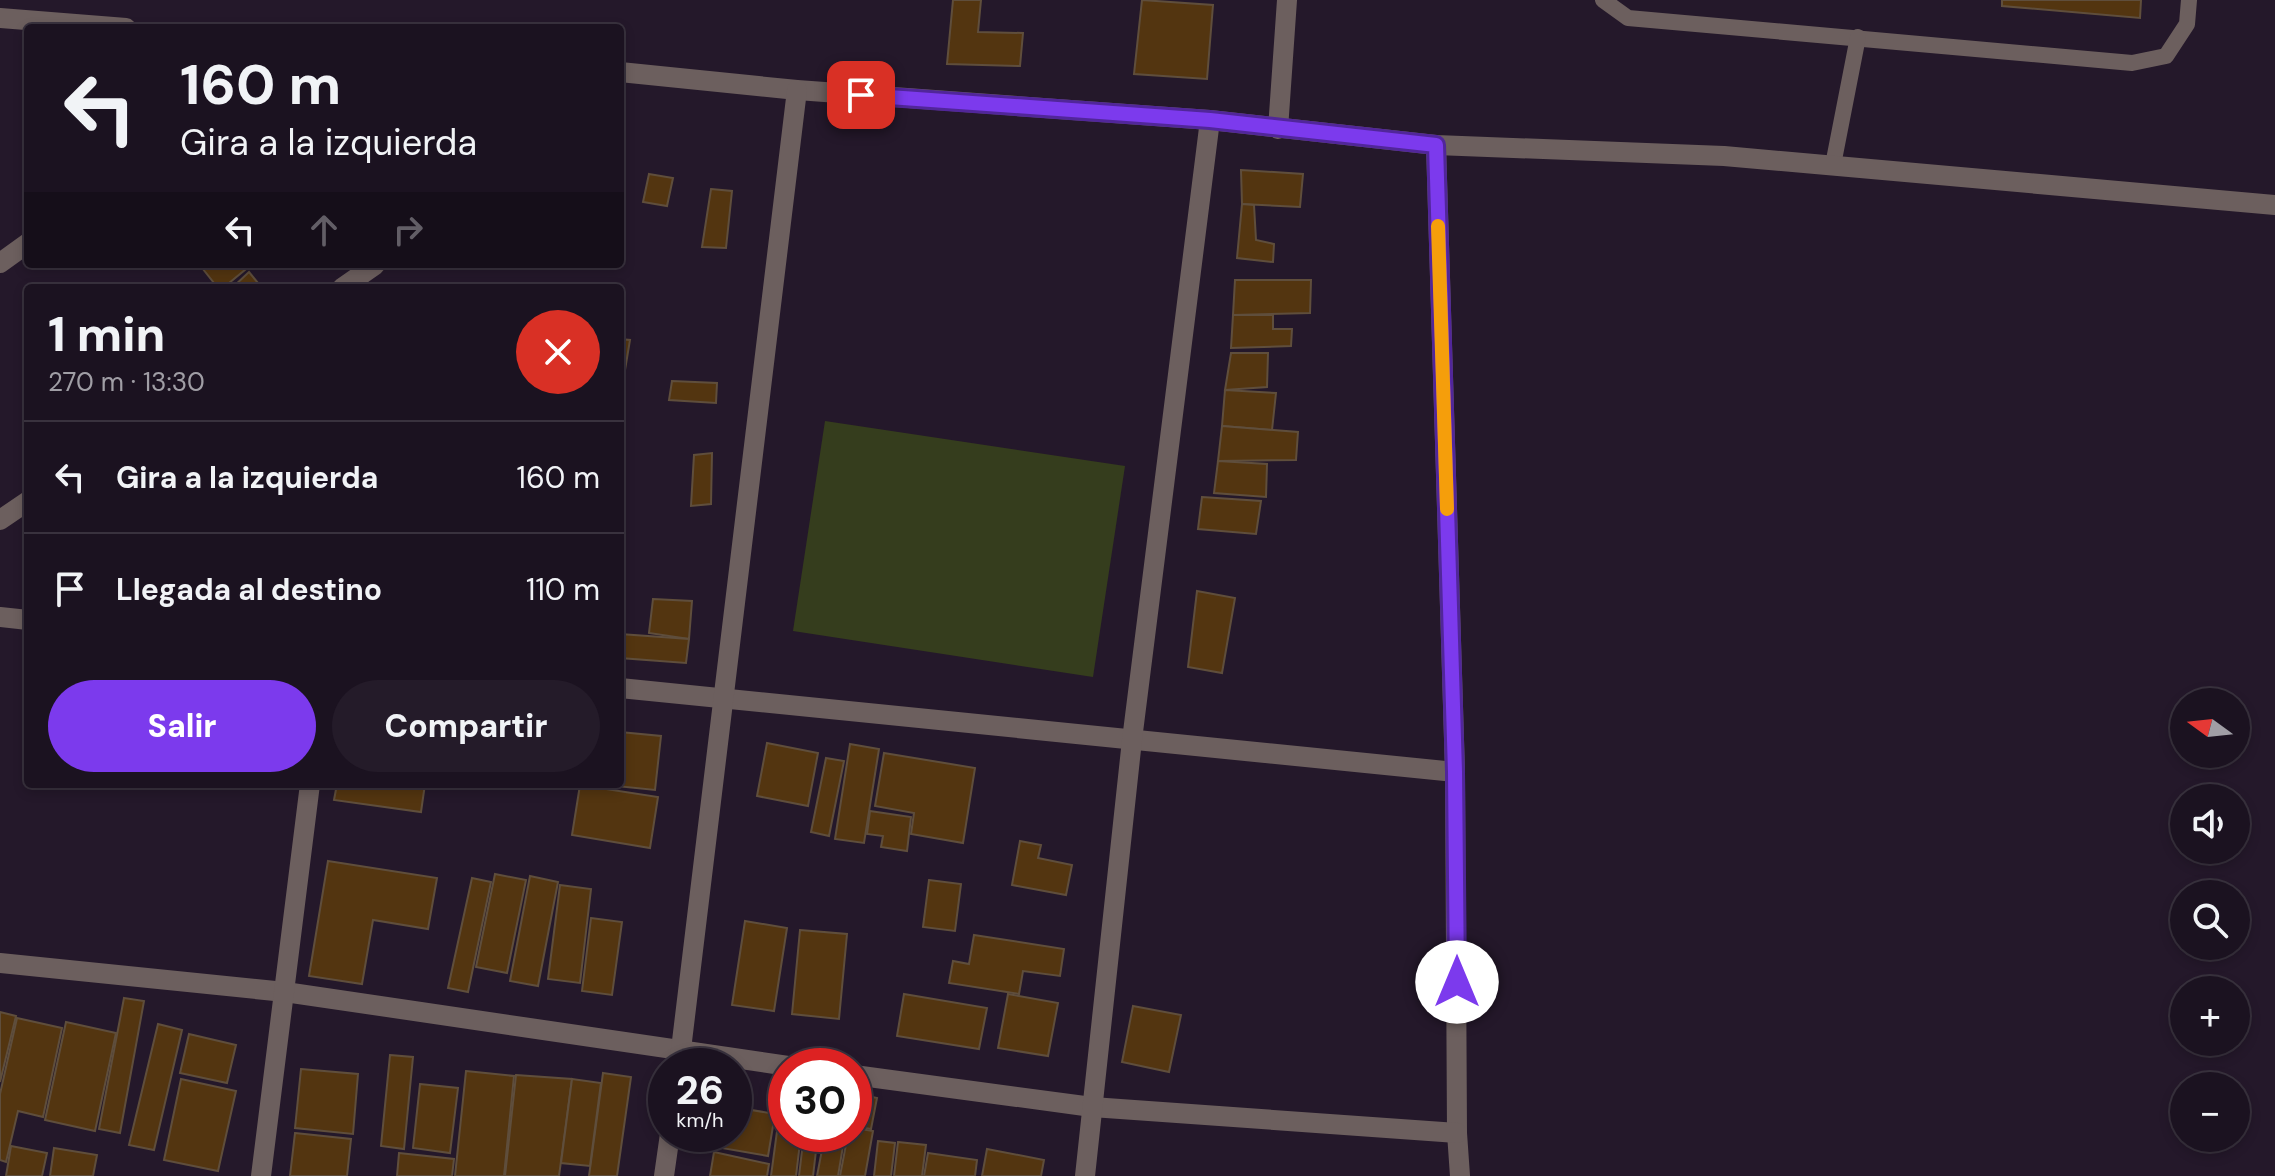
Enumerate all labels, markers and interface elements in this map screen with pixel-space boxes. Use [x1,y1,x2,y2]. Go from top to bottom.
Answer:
text: 160 m [180,48,341,121]
icon: left [48,56,152,160]
pin [827,61,895,129]
icon: arrive [839,73,883,117]
text: Gira a la izquierda [180,119,477,166]
icon: left [218,208,262,252]
icon: ahead [302,208,346,252]
icon: right [386,208,430,252]
text: 1 min [48,303,165,366]
button: close [516,310,600,394]
text: 270 m · 13:30 [48,365,205,399]
icon: left [48,455,92,499]
text: Gira a la izquierda [116,458,378,497]
text: 160 m [517,458,600,497]
icon: arrive [48,567,92,611]
text: Llegada al destino [116,570,382,609]
text: 110 m [526,570,600,609]
button: Salir [48,680,316,772]
button: Compartir [332,680,600,772]
north arrow [2170,688,2250,768]
map controls [2170,688,2250,1152]
button: sound [2170,784,2250,864]
button: search [2170,880,2250,960]
position arrow [1415,940,1499,1024]
button: + [2170,976,2250,1056]
speed limit sign: 30 [768,1048,872,1152]
text: 26 [676,1064,724,1116]
button: − [2170,1072,2250,1152]
text: km/h [676,1107,724,1133]

